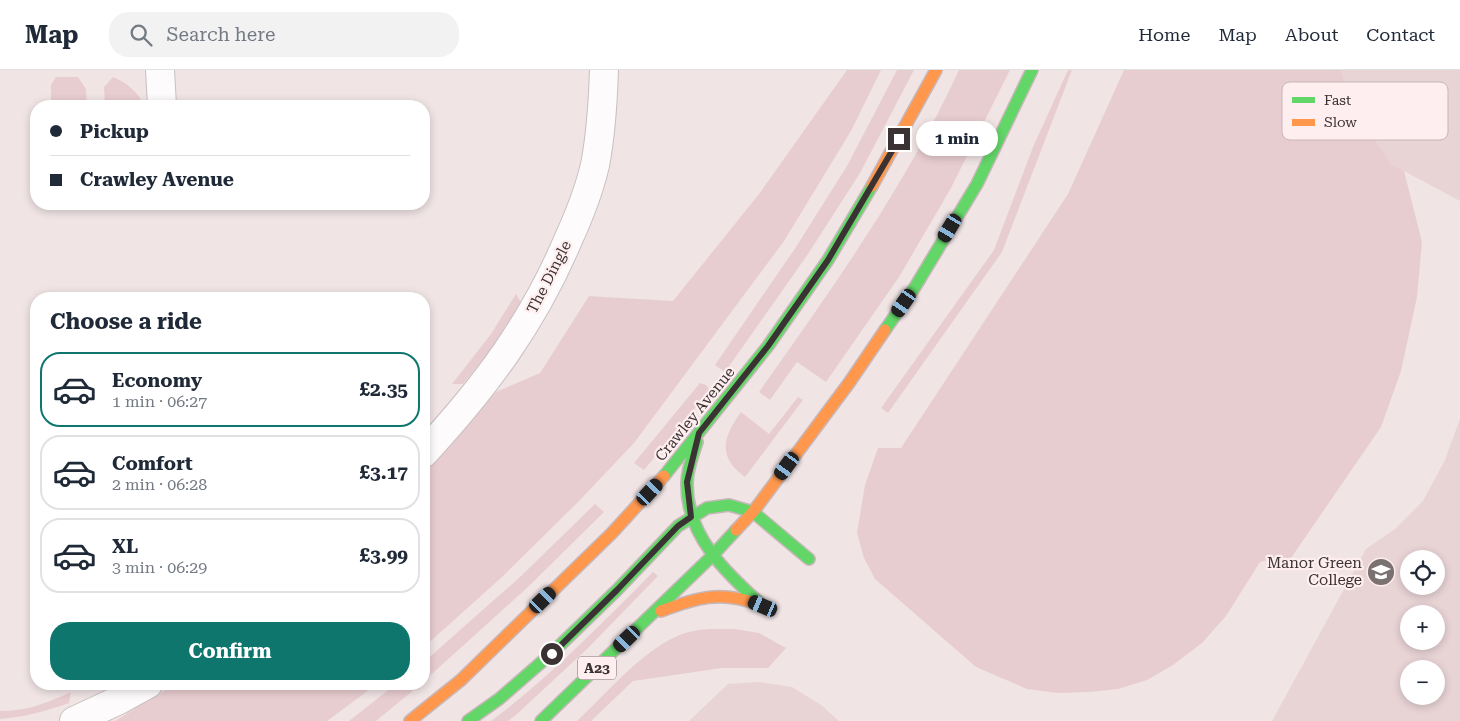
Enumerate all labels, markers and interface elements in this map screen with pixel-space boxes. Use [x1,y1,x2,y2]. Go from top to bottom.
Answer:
search box [109,12,459,57]
text: Map [25,21,79,49]
icon: search [127,21,155,49]
text: Search here [167,23,275,46]
text: Home [1138,24,1190,45]
text: Map [1218,24,1257,45]
text: About [1285,24,1338,45]
text: Contact [1366,24,1435,45]
legend [1282,82,1448,140]
text: Fast [1324,92,1351,108]
text: Slow [1324,114,1357,130]
text: Pickup [80,120,149,143]
callout: 1 min [916,122,999,156]
route end [888,128,910,150]
text: 1 min [935,129,979,148]
text: Crawley Avenue [80,168,234,191]
car [935,211,964,245]
street label: The Dingle [523,238,575,316]
car [889,286,918,320]
text: Choose a ride [50,309,202,334]
street label: Crawley Avenue [651,363,739,465]
icon: car [52,367,97,412]
text: Economy [112,369,202,392]
text: £2.35 [359,378,408,401]
text: 1 min · 06:27 [112,392,207,411]
car [772,449,801,483]
icon: car [52,450,97,495]
text: Comfort [112,452,193,475]
text: £3.17 [359,461,408,484]
text: 2 min · 06:28 [112,475,207,494]
car [634,476,665,508]
icon: car [52,533,97,578]
text: XL [112,535,138,558]
text: £3.99 [359,544,408,567]
map controls [1400,550,1445,705]
button: locate [1400,550,1445,595]
place label: Manor Green College [1267,554,1362,589]
school or university icon: Manor Green College [1366,557,1396,587]
text: 3 min · 06:29 [112,558,207,577]
car [526,584,559,616]
car [746,593,779,619]
button: + [1400,605,1445,650]
button: Confirm [50,622,410,680]
car [610,623,643,655]
route start [541,643,563,665]
road number: A23 [578,656,616,680]
button: − [1400,660,1445,705]

